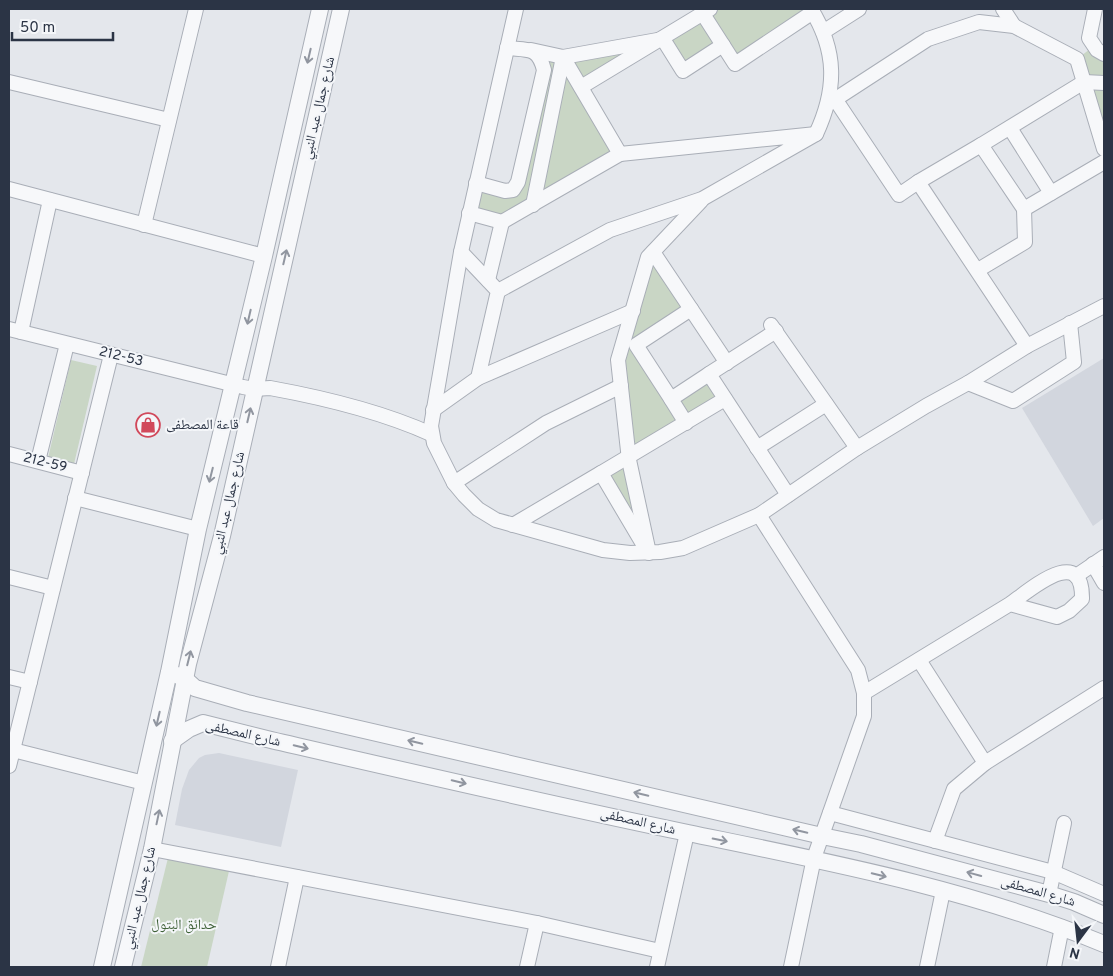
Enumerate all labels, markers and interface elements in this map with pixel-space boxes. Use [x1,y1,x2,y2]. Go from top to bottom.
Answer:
scale bar [12,10,114,42]
text: 50 m [20,19,55,38]
one-way arrow [304,48,313,64]
street label: شارع جمال عبد النبي [299,55,341,161]
one-way arrow [281,249,290,265]
one-way arrow [244,309,253,325]
street label: 212-53 [97,343,145,371]
one-way arrow [245,408,254,424]
shop icon: قاعة المصطفى [135,412,161,438]
place label: قاعة المصطفى [166,417,239,434]
street label: 212-59 [21,449,69,477]
street label: شارع جمال عبد النبي [209,450,251,556]
one-way arrow [206,467,216,483]
one-way arrow [185,651,194,667]
one-way arrow [153,711,162,727]
street label: شارع المصطفى [204,717,282,751]
one-way arrow [407,737,423,746]
one-way arrow [292,743,308,752]
one-way arrow [451,778,467,788]
one-way arrow [634,789,650,798]
street label: شارع المصطفى [599,805,677,839]
one-way arrow [154,810,163,826]
one-way arrow [792,826,808,835]
one-way arrow [712,835,728,845]
street label: شارع جمال عبد النبي [120,845,162,951]
one-way arrow [967,869,983,879]
one-way arrow [870,871,886,880]
street label: شارع المصطفى [999,873,1077,911]
north arrow [1053,916,1103,966]
park label: حدائق البتول [151,917,217,934]
text: N [1068,943,1082,962]

